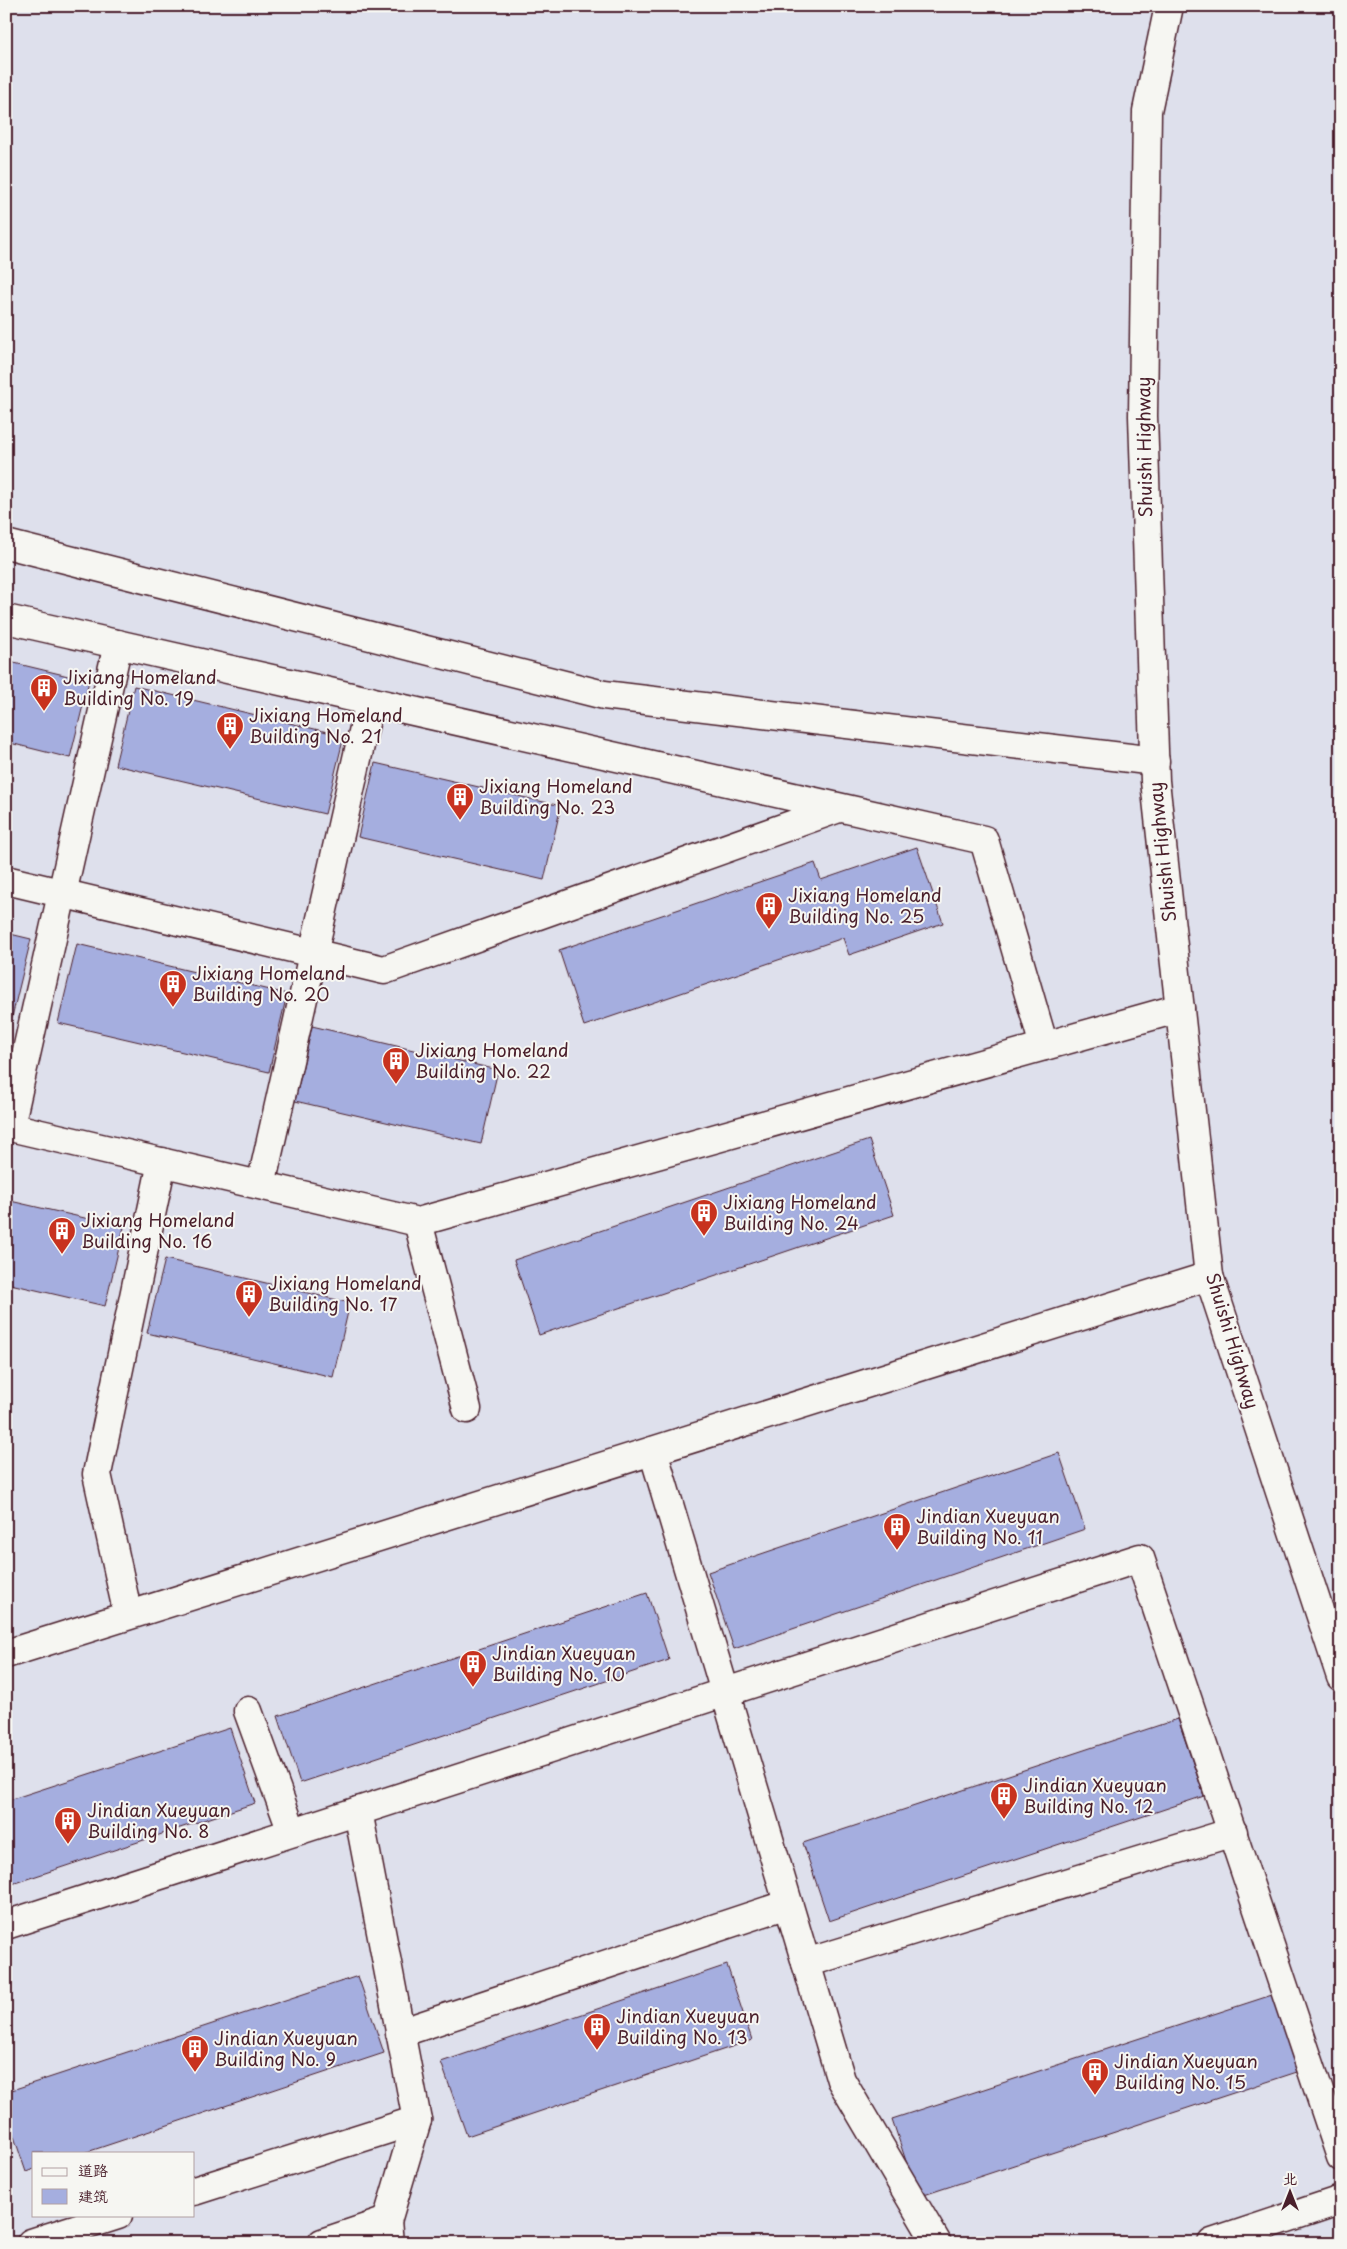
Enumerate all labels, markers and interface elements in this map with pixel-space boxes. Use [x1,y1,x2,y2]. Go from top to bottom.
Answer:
street label: Shuishi Highway [1129,376,1158,518]
place label: Jixiang Homeland Building No. 19 [63,663,217,711]
building icon: Jixiang Homeland Building No. 19 [29,673,59,712]
place label: Jixiang Homeland Building No. 21 [249,701,403,749]
building icon: Jixiang Homeland Building No. 21 [215,711,245,750]
place label: Jixiang Homeland Building No. 23 [479,772,633,820]
street label: Shuishi Highway [1141,781,1182,924]
building icon: Jixiang Homeland Building No. 23 [445,782,475,821]
place label: Jixiang Homeland Building No. 25 [788,881,942,929]
building icon: Jixiang Homeland Building No. 25 [754,891,784,930]
place label: Jixiang Homeland Building No. 20 [192,959,346,1007]
building icon: Jixiang Homeland Building No. 20 [158,969,188,1008]
place label: Jixiang Homeland Building No. 22 [415,1036,569,1084]
building icon: Jixiang Homeland Building No. 22 [381,1046,411,1085]
place label: Jixiang Homeland Building No. 24 [723,1188,877,1236]
building icon: Jixiang Homeland Building No. 24 [689,1198,719,1237]
place label: Jixiang Homeland Building No. 16 [81,1206,235,1254]
building icon: Jixiang Homeland Building No. 16 [47,1216,77,1255]
place label: Jixiang Homeland Building No. 17 [268,1269,422,1317]
street label: Shuishi Highway [1200,1269,1267,1412]
building icon: Jixiang Homeland Building No. 17 [234,1279,264,1318]
place label: Jindian Xueyuan Building No. 11 [916,1502,1060,1550]
building icon: Jindian Xueyuan Building No. 11 [882,1512,912,1551]
place label: Jindian Xueyuan Building No. 10 [492,1639,636,1687]
building icon: Jindian Xueyuan Building No. 10 [458,1649,488,1688]
place label: Jindian Xueyuan Building No. 12 [1023,1771,1167,1819]
building icon: Jindian Xueyuan Building No. 12 [989,1781,1019,1820]
place label: Jindian Xueyuan Building No. 8 [87,1796,231,1844]
building icon: Jindian Xueyuan Building No. 8 [53,1806,83,1845]
place label: Jindian Xueyuan Building No. 13 [616,2002,760,2050]
building icon: Jindian Xueyuan Building No. 13 [582,2012,612,2051]
place label: Jindian Xueyuan Building No. 9 [214,2024,358,2072]
building icon: Jindian Xueyuan Building No. 9 [180,2034,210,2073]
place label: Jindian Xueyuan Building No. 15 [1114,2047,1258,2095]
building icon: Jindian Xueyuan Building No. 15 [1080,2057,1110,2096]
legend [32,2152,195,2216]
text: 道路 [78,2158,108,2181]
north arrow [1264,2166,1314,2216]
text: 北 [1283,2168,1297,2189]
text: 建筑 [78,2184,108,2207]

